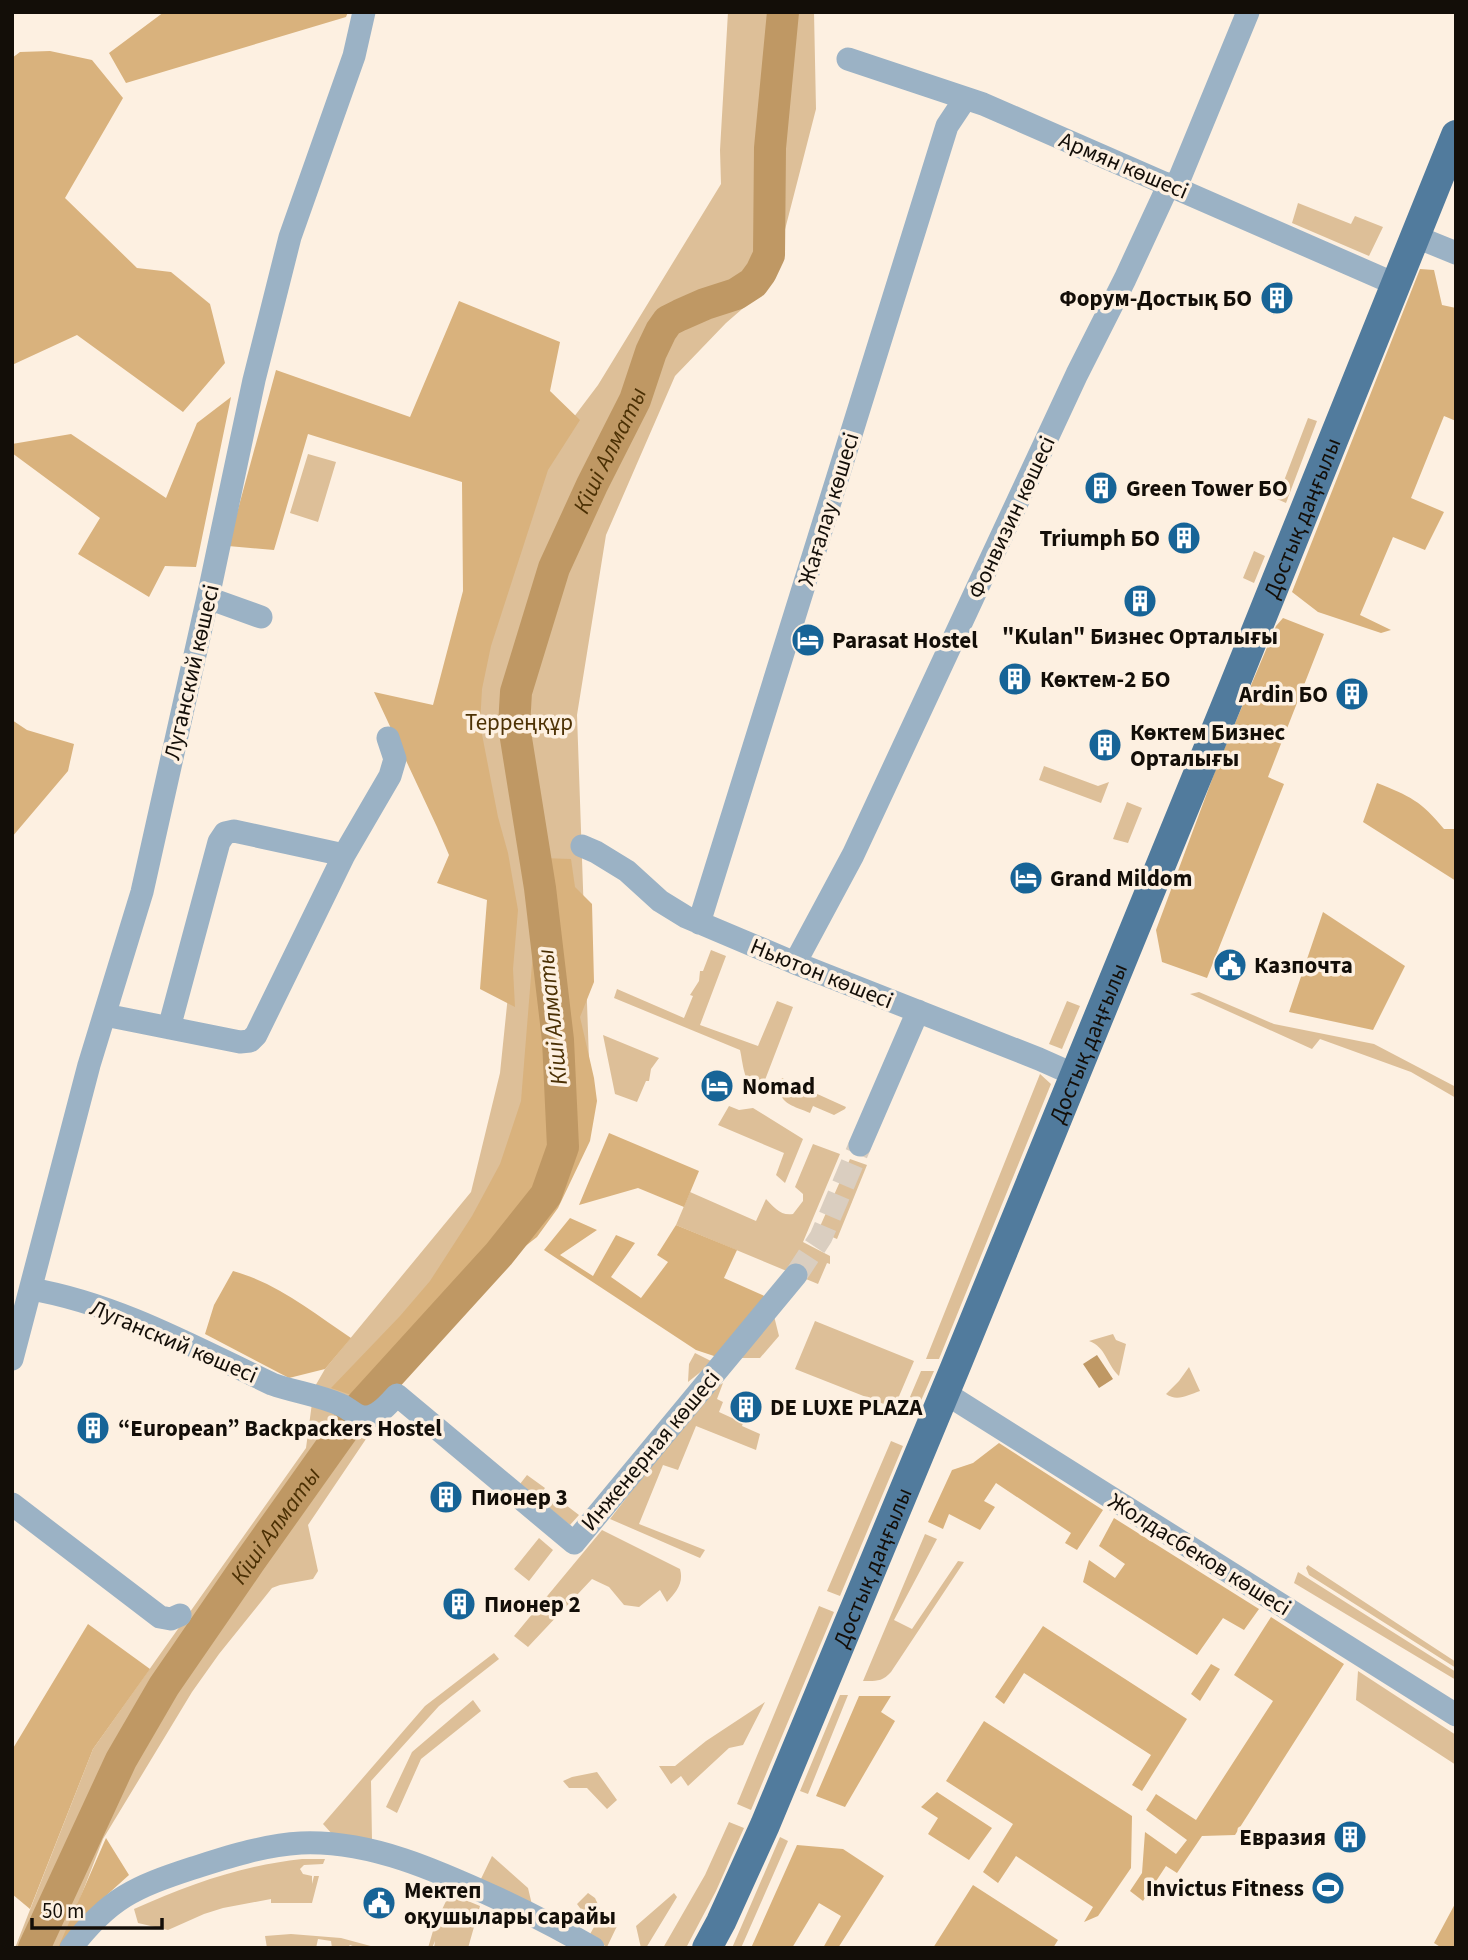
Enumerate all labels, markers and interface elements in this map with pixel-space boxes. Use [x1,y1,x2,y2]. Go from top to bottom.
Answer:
street label: Армян көшесі [1054,123,1194,208]
building icon: Форум-Достық БО [1258,279,1296,317]
place label: Форум-Достық БО [1059,282,1252,315]
water label: Кіші Алматы [564,383,656,519]
street label: Жағалау көшесі [789,428,867,590]
street label: Фонвизин көшесі [959,430,1064,604]
street label: Достық даңғылы [1255,433,1349,604]
building icon: Green Tower БО [1082,469,1120,507]
place label: Green Tower БО [1126,472,1288,505]
building icon: Triumph БО [1165,519,1203,557]
place label: Triumph БО [1039,522,1160,555]
street label: Луганский көшесі [155,581,228,763]
building icon: "Kulan" Бизнес Орталығы [1121,582,1159,620]
place label: "Kulan" Бизнес Орталығы [1002,620,1278,653]
hotel icon: Parasat Hostel [789,621,827,659]
place label: Parasat Hostel [832,624,978,657]
building icon: Көктем-2 БО [996,660,1034,698]
place label: Көктем-2 БО [1040,663,1170,696]
building icon: Ardin БО [1333,675,1371,713]
place label: Ardin БО [1238,678,1328,711]
park label: Терреңқұр [465,706,573,739]
place label: Көктем Бизнес Орталығы [1130,716,1286,775]
building icon: Көктем Бизнес Орталығы [1086,726,1124,764]
hotel icon: Grand Mildom [1007,859,1045,897]
place label: Grand Mildom [1050,862,1192,895]
street label: Ньютон көшесі [745,930,898,1017]
public building icon: Казпочта [1211,946,1249,984]
water label: Кіші Алматы [528,947,577,1087]
place label: Казпочта [1254,949,1353,982]
street label: Достық даңғылы [1041,958,1136,1129]
hotel icon: Nomad [698,1067,736,1105]
place label: Nomad [742,1070,815,1103]
street label: Луганский көшесі [85,1291,263,1392]
street label: Инженерная көшесі [573,1363,728,1538]
building icon: DE LUXE PLAZA [727,1388,765,1426]
place label: DE LUXE PLAZA [770,1391,923,1424]
building icon: “European” Backpackers Hostel [74,1409,112,1447]
place label: “European” Backpackers Hostel [118,1412,442,1445]
water label: Кіші Алматы [222,1460,330,1592]
building icon: Пионер 3 [427,1478,465,1516]
place label: Пионер 3 [471,1481,568,1514]
street label: Достық даңғылы [825,1482,921,1653]
street label: Жолдасбеков көшесі [1102,1485,1297,1624]
building icon: Пионер 2 [440,1585,478,1623]
place label: Пионер 2 [484,1588,581,1621]
building icon: Евразия [1331,1818,1369,1856]
place label: Евразия [1239,1821,1326,1854]
sports icon: Invictus Fitness [1309,1869,1347,1907]
place label: Invictus Fitness [1146,1872,1304,1905]
place label: Мектеп оқушылары сарайы [404,1874,616,1933]
public building icon: Мектеп оқушылары сарайы [360,1884,398,1922]
scale bar [32,1886,161,1930]
text: 50 m [42,1896,84,1926]

